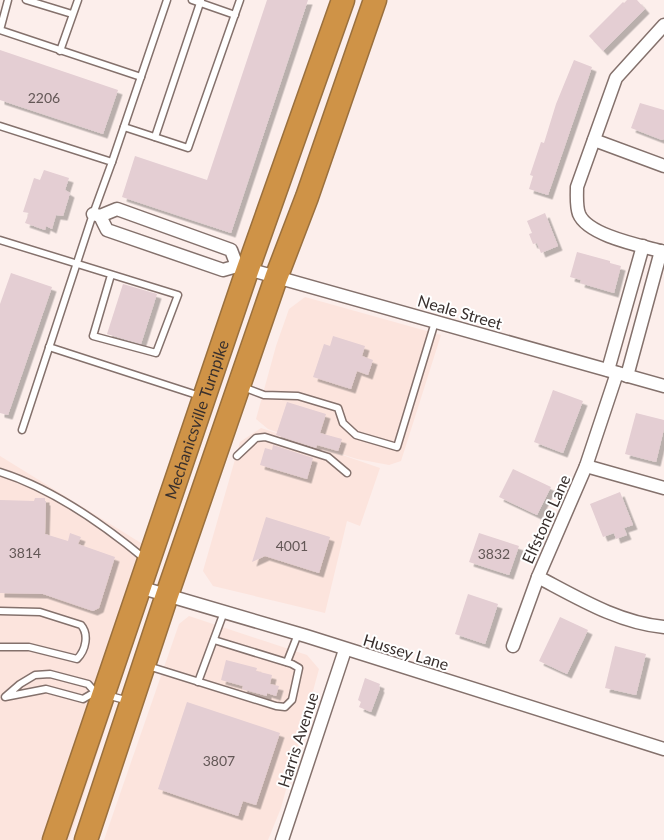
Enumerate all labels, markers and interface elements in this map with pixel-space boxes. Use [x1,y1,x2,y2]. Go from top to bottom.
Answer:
house number: 2206 [28,89,60,106]
street label: Neale Street [416,290,505,333]
street label: Mechanicsville Turnpike [160,337,232,502]
street label: Elfstone Lane [517,471,574,566]
house number: 4001 [276,537,308,554]
house number: 3814 [9,544,41,561]
house number: 3832 [478,545,510,562]
street label: Hussey Lane [361,629,451,674]
street label: Harris Avenue [273,690,322,790]
house number: 3807 [203,752,235,769]

